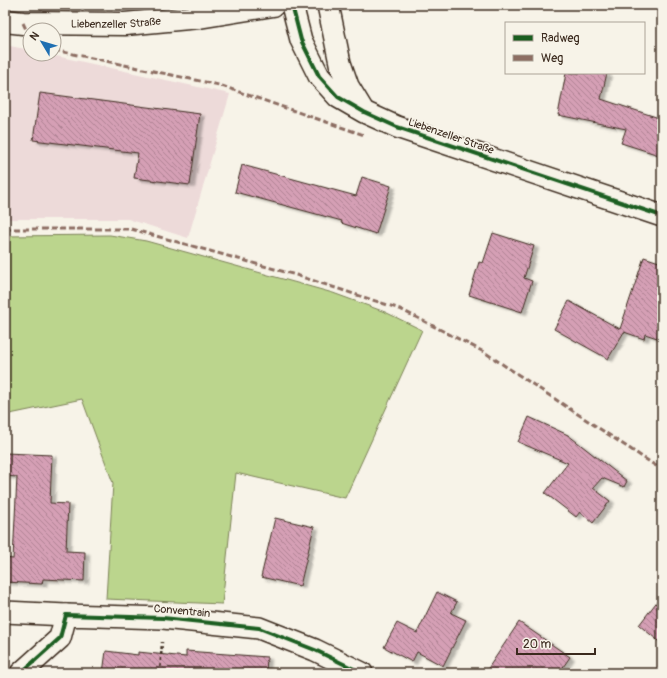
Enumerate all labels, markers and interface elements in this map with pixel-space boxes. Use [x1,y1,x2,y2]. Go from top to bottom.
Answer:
street label: Liebenzeller Straße [71,14,162,31]
north arrow [22,22,62,62]
legend [505,22,645,74]
text: N [27,29,42,43]
text: Radweg [541,31,579,46]
text: Weg [541,51,563,66]
street label: Liebenzeller Straße [406,115,496,157]
street label: Conventrain [153,602,211,620]
scale bar [517,630,595,656]
text: 20 m [523,637,552,652]

